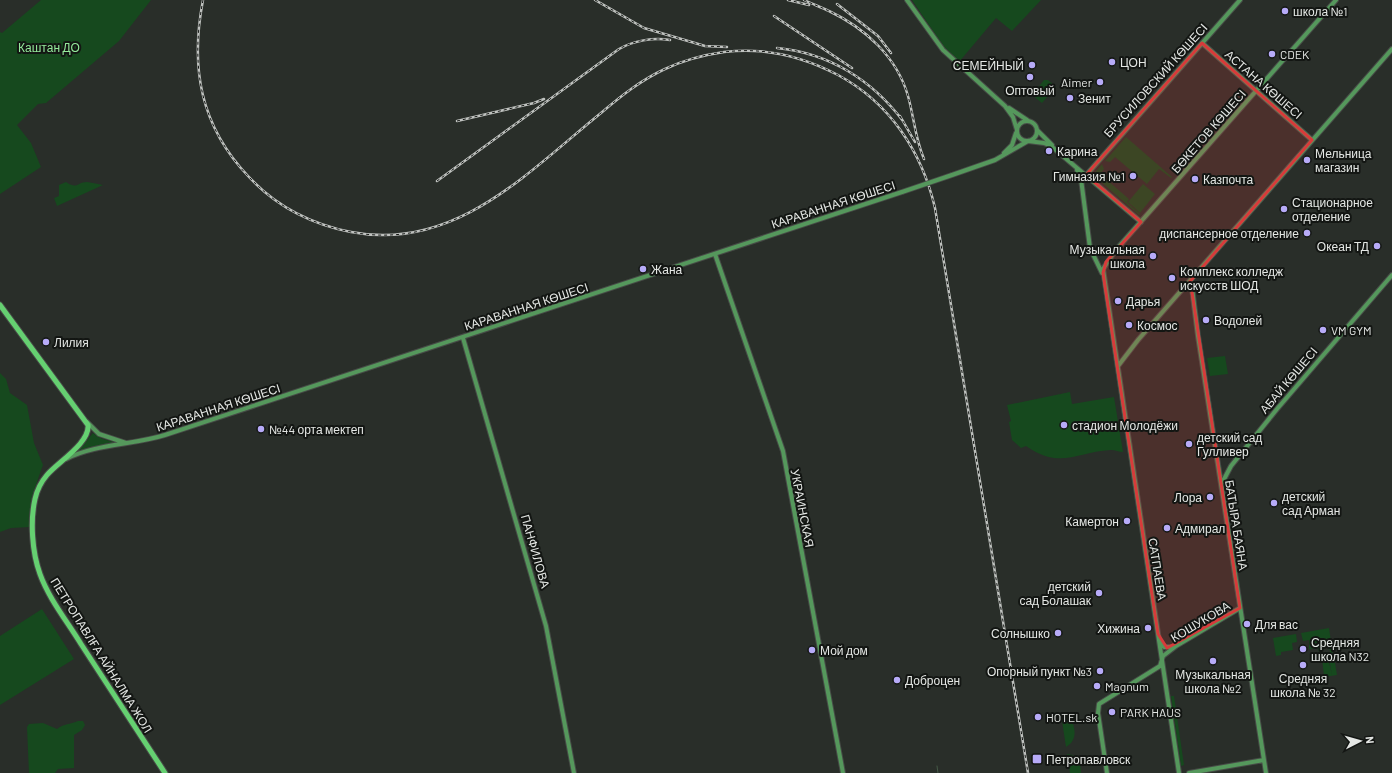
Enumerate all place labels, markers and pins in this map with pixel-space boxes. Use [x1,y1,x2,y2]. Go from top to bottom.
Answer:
place label: школа №1 [1293,4,1348,18]
marker: школа №1 [1280,6,1290,16]
place label: CDEK [1280,47,1310,61]
marker: CDEK [1267,49,1277,59]
place label: ЦОН [1120,55,1147,70]
marker: ЦОН [1107,57,1117,67]
place label: СЕМЕЙНЫЙ [953,58,1024,72]
marker: СЕМЕЙНЫЙ [1027,60,1037,70]
marker: Оптовый [1025,72,1035,82]
place label: Aimer [1061,75,1093,89]
marker: Aimer [1095,77,1105,87]
place label: Оптовый [1005,83,1055,97]
place label: Зенит [1078,91,1111,105]
marker: Зенит [1065,93,1075,103]
place label: Карина [1057,144,1098,159]
marker: Карина [1044,146,1054,156]
place label: Мельница магазин [1315,146,1372,174]
marker: Мельница магазин [1302,155,1312,165]
place label: Гимназия №1 [1053,169,1125,183]
marker: Гимназия №1 [1128,171,1138,181]
place label: Казпочта [1203,172,1254,186]
marker: Казпочта [1190,174,1200,184]
place label: Стационарное отделение [1292,195,1373,224]
marker: Стационарное отделение [1279,204,1289,214]
place label: диспансерное отделение [1159,226,1299,241]
marker: диспансерное отделение [1302,228,1312,238]
place label: Океан ТД [1317,239,1369,254]
marker: Океан ТД [1372,241,1382,251]
place label: Музыкальная школа [1070,242,1145,270]
marker: Музыкальная школа [1148,251,1158,261]
place label: Жана [651,262,683,276]
marker: Жана [638,264,648,274]
place label: Комплекс колледж искусств ШОД [1180,264,1283,293]
marker: Комплекс колледж искусств ШОД [1167,273,1177,283]
place label: Дарья [1126,294,1160,309]
marker: Дарья [1113,296,1123,306]
place label: Водолей [1214,313,1262,328]
marker: Водолей [1201,315,1211,325]
place label: Космос [1137,318,1178,332]
marker: Космос [1124,320,1134,330]
place label: VM GYM [1331,323,1372,337]
marker: VM GYM [1318,325,1328,335]
place label: Лилия [54,335,89,349]
marker: Лилия [41,337,51,347]
place label: стадион Молодёжи [1072,418,1178,433]
marker: стадион Молодёжи [1059,420,1069,430]
place label: №44 орта мектеп [269,422,364,437]
marker: №44 орта мектеп [256,424,266,434]
place label: детский сад Гулливер [1197,430,1262,459]
marker: детский сад Гулливер [1184,439,1194,449]
place label: детский сад Арман [1282,489,1340,518]
place label: Лора [1174,490,1202,505]
marker: Лора [1205,492,1215,502]
marker: детский сад Арман [1269,498,1279,508]
place label: Камертон [1065,514,1119,529]
marker: Камертон [1122,516,1132,526]
place label: Адмирал [1175,521,1225,536]
marker: Адмирал [1162,523,1172,533]
place label: детский сад Болашак [1019,579,1092,608]
marker: детский сад Болашак [1094,588,1104,598]
place label: Для вас [1255,617,1298,632]
marker: Для вас [1242,619,1252,629]
place label: Хижина [1097,621,1140,635]
marker: Хижина [1143,623,1153,633]
place label: Солнышко [991,626,1050,640]
marker: Солнышко [1053,628,1063,638]
place label: Средняя школа N32 [1311,635,1369,663]
place label: Мой дом [820,643,868,658]
marker: Средняя школа N32 [1298,644,1308,654]
marker: Мой дом [807,645,817,655]
marker: Музыкальная школа №2 [1208,656,1218,666]
marker: Средняя школа № 32 [1298,660,1308,670]
place label: Опорный пункт №3 [987,664,1092,679]
marker: Опорный пункт №3 [1095,666,1105,676]
place label: Музыкальная школа №2 [1175,667,1251,695]
place label: Средняя школа № 32 [1270,671,1336,699]
place label: Доброцен [905,673,960,688]
marker: Доброцен [892,675,902,685]
place label: Magnum [1105,679,1149,693]
marker: Magnum [1092,681,1102,691]
place label: PARK HAUS [1120,705,1181,719]
marker: PARK HAUS [1107,707,1117,717]
place label: HOTEL.sk [1046,710,1097,724]
marker: HOTEL.sk [1033,712,1043,722]
place label: Петропавловск [1046,752,1131,767]
marker: Петропавловск [1031,753,1043,765]

